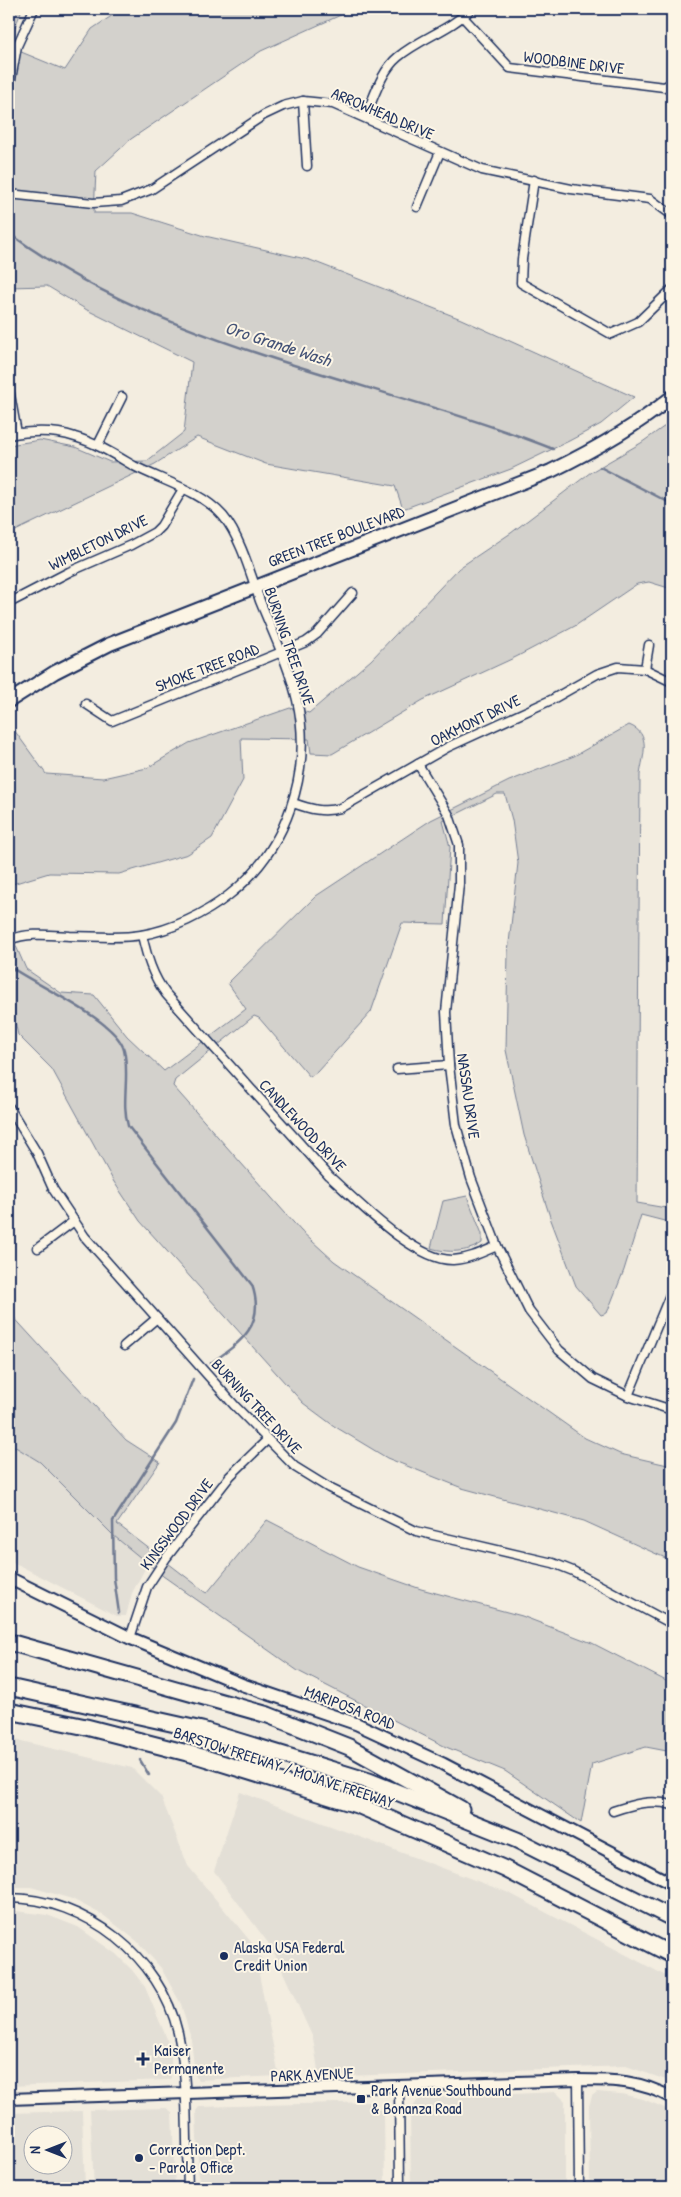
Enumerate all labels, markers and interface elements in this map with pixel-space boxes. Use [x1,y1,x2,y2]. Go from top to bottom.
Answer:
street label: WOODBINE DRIVE [522,45,626,79]
street label: ARROWHEAD DRIVE [328,81,438,145]
water label: Oro Grande Wash [222,315,336,373]
street label: GREEN TREE BOULEVARD [265,500,408,572]
street label: WIMBLETON DRIVE [45,509,151,575]
street label: BURNING TREE DRIVE [259,584,321,708]
street label: SMOKE TREE ROAD [152,637,262,697]
street label: OAKMONT DRIVE [426,689,524,751]
street label: NASSAU DRIVE [452,1052,486,1140]
street label: CANDLEWOOD DRIVE [254,1074,352,1176]
street label: BURNING TREE DRIVE [207,1353,307,1459]
street label: KINGSWOOD DRIVE [134,1474,218,1574]
street label: MARIPOSA ROAD [302,1680,399,1734]
street label: BARSTOW FREEWAY / MOJAVE FREEWAY [171,1721,397,1813]
place label: Alaska USA Federal Credit Union [234,1936,345,1976]
marker: Alaska USA Federal Credit Union [218,1950,230,1962]
place label: Kaiser Permanente [154,2039,225,2079]
marker: Kaiser Permanente [136,2052,150,2066]
street label: PARK AVENUE [270,2062,354,2086]
place label: Park Avenue Southbound & Bonanza Road [371,2079,511,2119]
marker: Park Avenue Southbound & Bonanza Road [355,2093,367,2105]
north arrow [22,2124,72,2174]
place label: Correction Dept. - Parole Office [149,2138,245,2178]
text: N [25,2146,44,2154]
marker: Correction Dept. - Parole Office [133,2152,145,2164]

